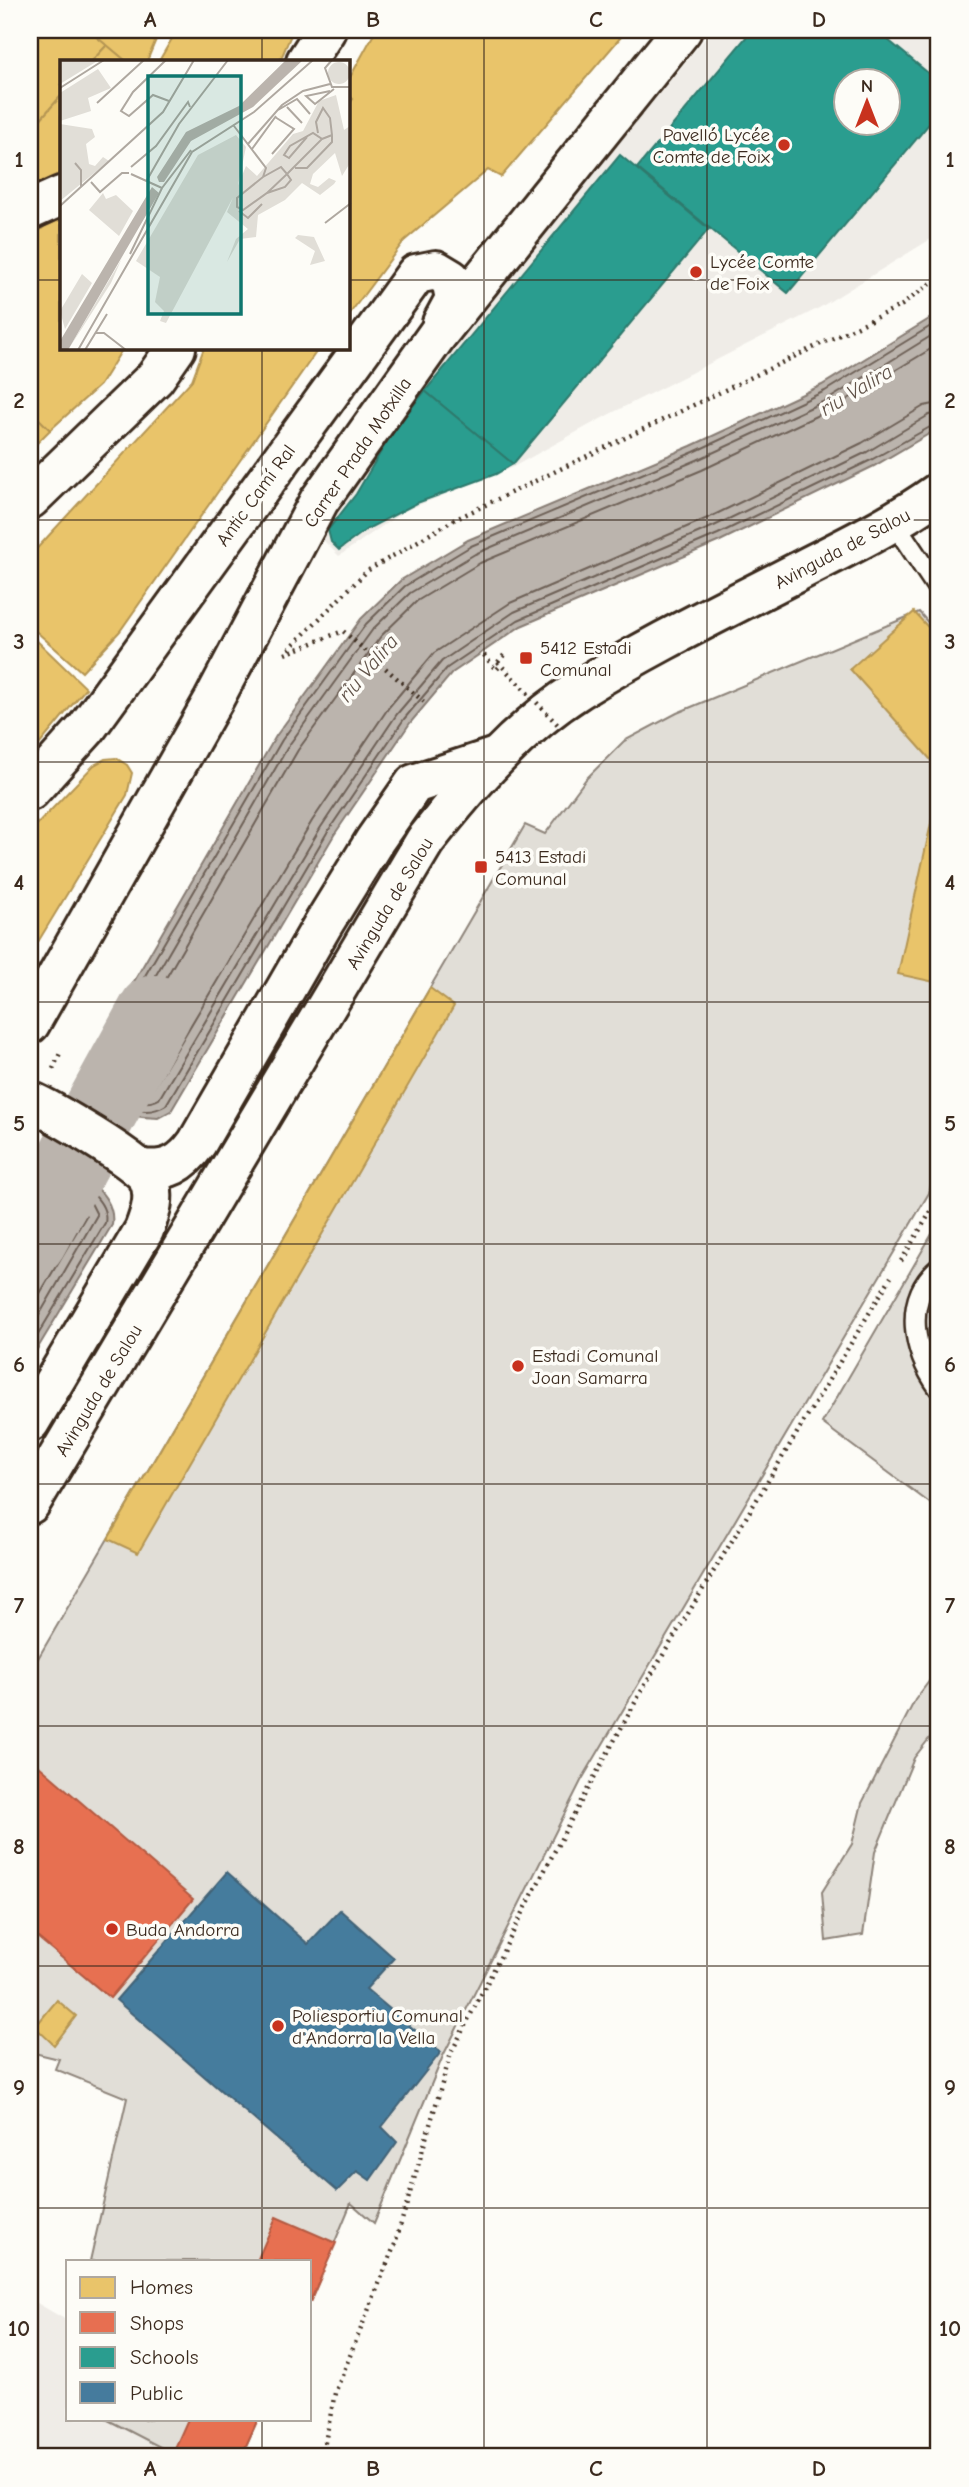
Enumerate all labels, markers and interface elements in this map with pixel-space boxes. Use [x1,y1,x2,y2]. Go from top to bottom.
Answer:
text: A [144,6,157,33]
text: B [366,6,380,33]
text: C [589,6,603,33]
text: D [812,6,826,33]
inset map [60,60,350,350]
north arrow [832,66,902,136]
text: N [861,75,873,97]
place label: Pavelló Lycée Comte de Foix [653,124,771,168]
marker: Pavelló Lycée Comte de Foix [776,137,792,153]
text: 1 [14,146,24,173]
text: 1 [945,146,955,173]
place label: Lycée Comte de Foix [710,251,814,295]
marker: Lycée Comte de Foix [688,264,704,280]
water label: riu Valira [816,359,897,421]
street label: Carrer Prada Motxilla [299,373,416,532]
text: 2 [13,387,25,414]
text: 2 [944,387,956,414]
street label: Antic Camí Ral [212,441,300,550]
street label: Avinguda de Salou [771,504,914,594]
text: 3 [13,628,25,655]
text: 3 [944,628,956,655]
water label: riu Valira [333,629,403,706]
place label: 5412 Estadi Comunal [540,637,632,681]
marker: 5412 Estadi Comunal [518,650,534,666]
street label: Avinguda de Salou [342,834,438,973]
place label: 5413 Estadi Comunal [495,846,586,890]
marker: 5413 Estadi Comunal [473,859,489,875]
text: 4 [14,869,25,896]
text: 4 [945,869,956,896]
text: 5 [13,1110,25,1137]
text: 5 [944,1110,956,1137]
street label: Avinguda de Salou [51,1321,147,1460]
place label: Estadi Comunal Joan Samarra [532,1345,658,1389]
text: 6 [13,1351,25,1378]
text: 6 [944,1351,956,1378]
marker: Estadi Comunal Joan Samarra [510,1358,526,1374]
text: 7 [14,1592,25,1619]
text: 7 [945,1592,956,1619]
text: 8 [13,1833,25,1860]
text: 8 [944,1833,956,1860]
place label: Buda Andorra [126,1919,240,1941]
marker: Buda Andorra [104,1921,120,1937]
place label: Poliesportiu Comunal d'Andorra la Vella [292,2005,463,2049]
marker: Poliesportiu Comunal d'Andorra la Vella [270,2018,286,2034]
text: 9 [13,2074,25,2101]
text: 9 [944,2074,956,2101]
legend [66,2260,312,2420]
text: Homes [130,2275,193,2299]
text: Shops [130,2311,184,2335]
text: 10 [8,2315,30,2342]
text: 10 [939,2315,961,2342]
text: Schools [130,2345,199,2369]
text: Public [130,2381,183,2405]
text: A [144,2455,157,2482]
text: B [366,2455,380,2482]
text: C [589,2455,603,2482]
text: D [812,2455,826,2482]

